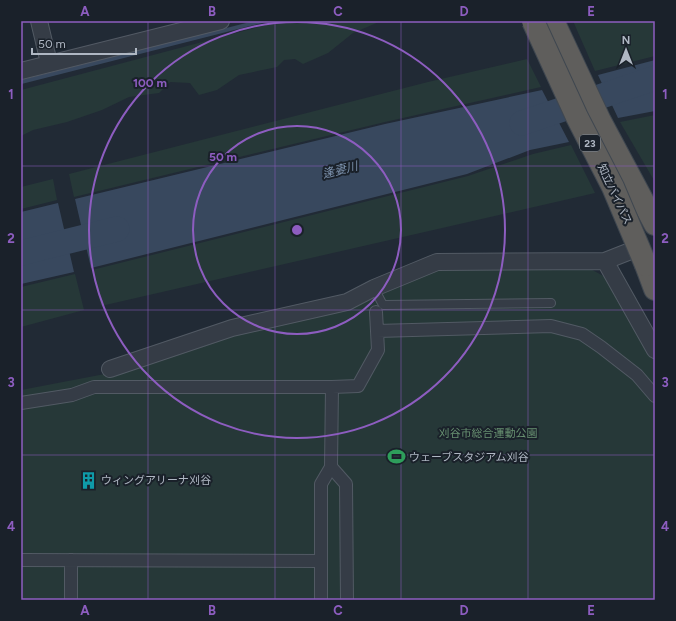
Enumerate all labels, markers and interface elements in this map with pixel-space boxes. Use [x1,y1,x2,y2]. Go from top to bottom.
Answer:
text: A [80,4,90,19]
text: B [208,4,216,19]
text: C [333,4,343,19]
text: D [459,4,469,19]
text: E [587,4,595,19]
scale bar [32,30,136,56]
north arrow [606,30,646,70]
text: N [622,34,630,47]
text: 50 m [38,37,66,51]
text: 100 m [133,76,167,90]
text: 1 [8,87,14,102]
text: 1 [662,87,668,102]
road number: 23 [580,135,600,151]
text: 50 m [209,150,237,164]
water label: 逢妻川 [321,158,361,181]
street label: 知立バイパス [595,162,634,227]
centre of rings [290,223,304,237]
text: 2 [7,231,15,246]
text: 2 [661,231,669,246]
text: 3 [7,375,15,390]
text: 3 [661,375,669,390]
park label: 刈谷市総合運動公園 [439,427,538,440]
sports icon: ウェーブスタジアム刈谷 [386,447,406,467]
place label: ウェーブスタジアム刈谷 [409,451,529,464]
building icon: ウィングアリーナ刈谷 [78,470,98,490]
place label: ウィングアリーナ刈谷 [101,474,211,487]
text: 4 [7,519,15,534]
text: 4 [661,519,669,534]
text: A [80,603,90,618]
text: B [208,603,216,618]
text: C [333,603,343,618]
text: D [459,603,469,618]
text: E [587,603,595,618]

